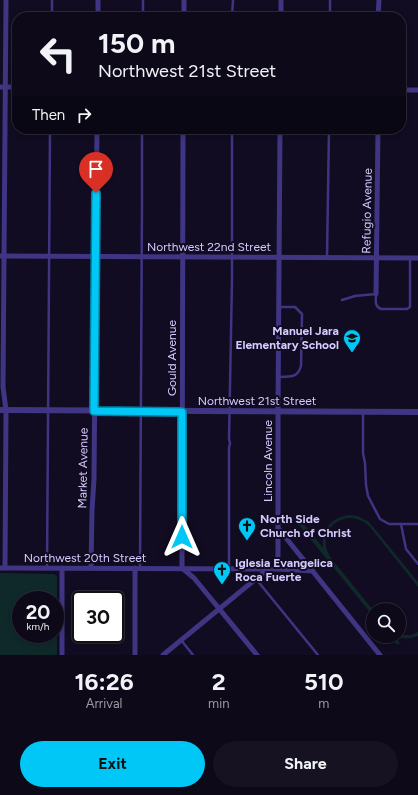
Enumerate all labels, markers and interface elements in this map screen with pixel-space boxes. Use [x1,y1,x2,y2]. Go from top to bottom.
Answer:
text: 150 m [98,26,175,60]
icon: left [32,28,84,80]
text: Northwest 21st Street [98,60,276,82]
icon: right [73,104,95,126]
text: Then [32,106,65,124]
pin [79,152,113,193]
icon: arrive [85,158,107,180]
street label: Refugio Avenue [359,168,375,254]
street label: Northwest 22nd Street [147,240,271,254]
street label: Gould Avenue [165,320,179,396]
place label: Manuel Jara Elementary School [235,324,339,352]
school or university icon: Manuel Jara Elementary School [342,328,362,353]
street label: Northwest 21st Street [198,394,317,408]
street label: Lincoln Avenue [261,420,275,502]
street label: Market Avenue [75,427,91,508]
place label: North Side Church of Christ [260,512,352,540]
position arrow [161,516,203,558]
church icon: North Side Church of Christ [237,516,257,541]
street label: Northwest 20th Street [24,551,147,565]
place label: Iglesia Evangelica Roca Fuerte [235,556,333,584]
church icon: Iglesia Evangelica Roca Fuerte [212,560,232,585]
speed limit sign: 30 [72,591,124,643]
text: 20 [26,600,50,624]
map controls [366,603,406,643]
button: search [366,603,406,643]
text: km/h [27,620,49,633]
text: 16:26 [74,667,134,696]
text: 2 [212,667,226,696]
text: 510 [304,667,344,696]
text: Arrival [86,696,122,711]
text: min [208,696,229,711]
text: m [318,696,329,711]
button: Exit [20,741,205,787]
button: Share [213,741,398,787]

